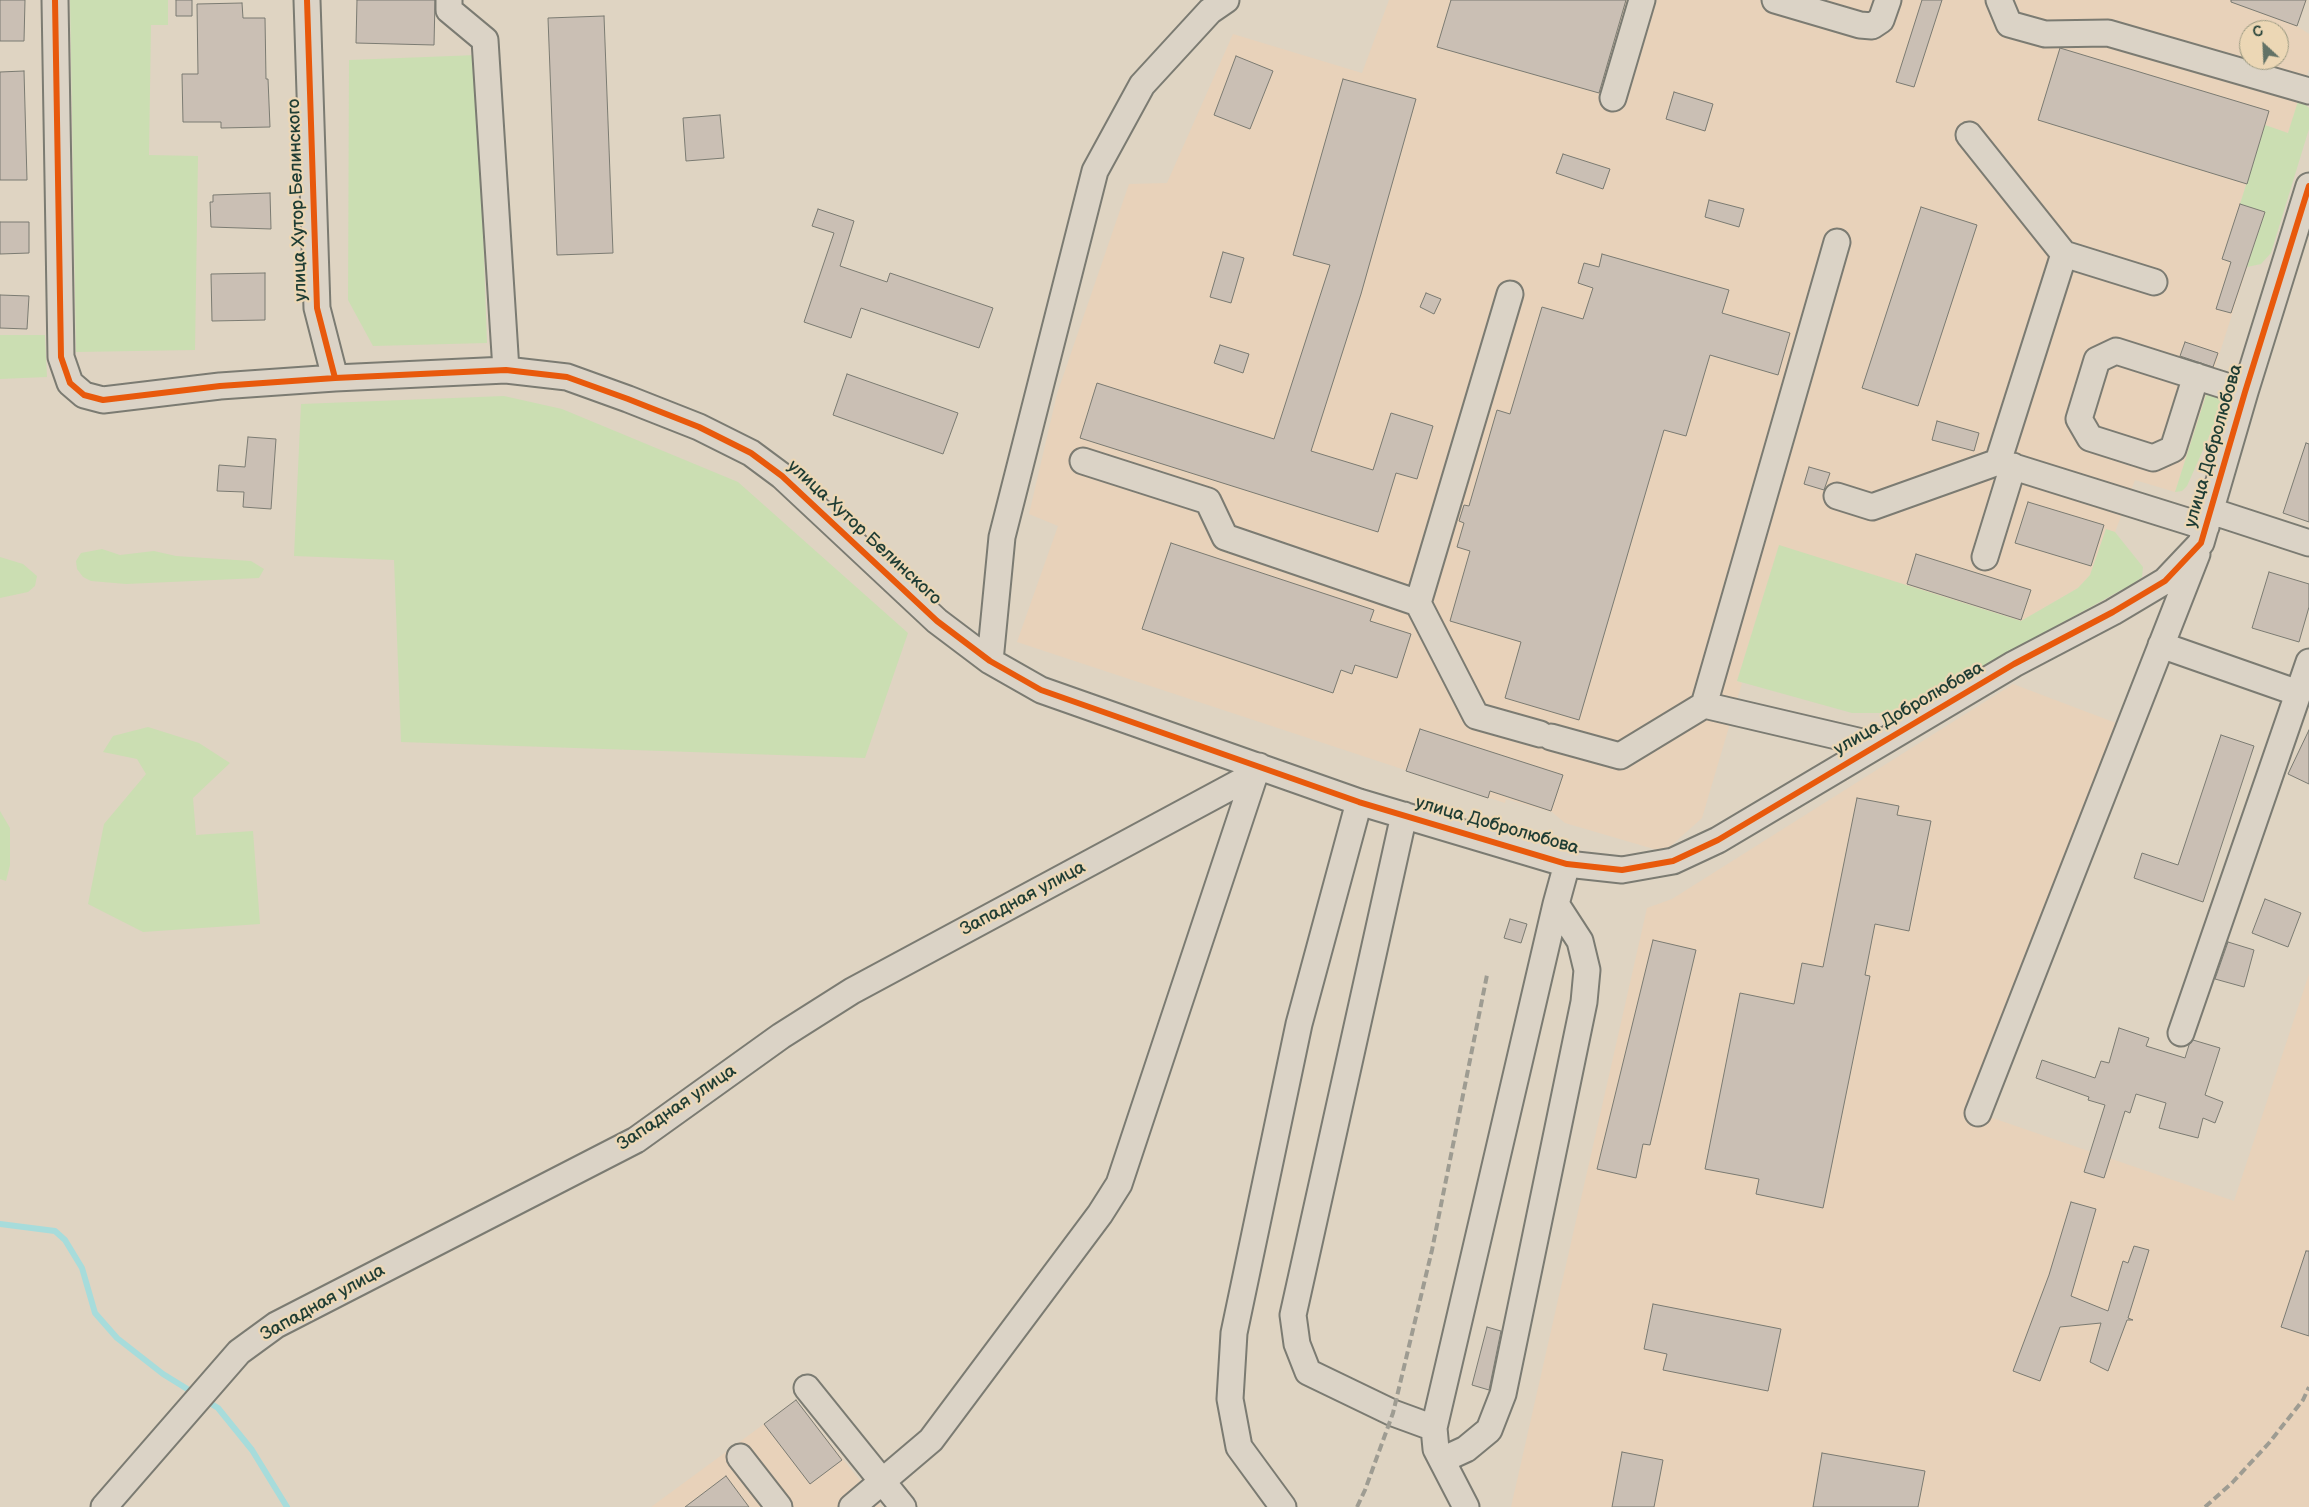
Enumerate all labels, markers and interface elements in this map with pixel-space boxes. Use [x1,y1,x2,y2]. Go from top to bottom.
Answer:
north arrow [2239,20,2289,70]
text: С [2250,22,2266,42]
street label: улица Хутор Белинского [284,98,312,302]
street label: улица Добролюбова [2180,362,2248,530]
street label: улица Хутор Белинского [783,456,945,610]
street label: улица Добролюбова [1830,657,1988,761]
street label: улица Добролюбова [1413,792,1581,860]
street label: Западная улица [957,857,1089,941]
street label: Западная улица [613,1060,741,1156]
street label: Западная улица [257,1260,389,1346]

